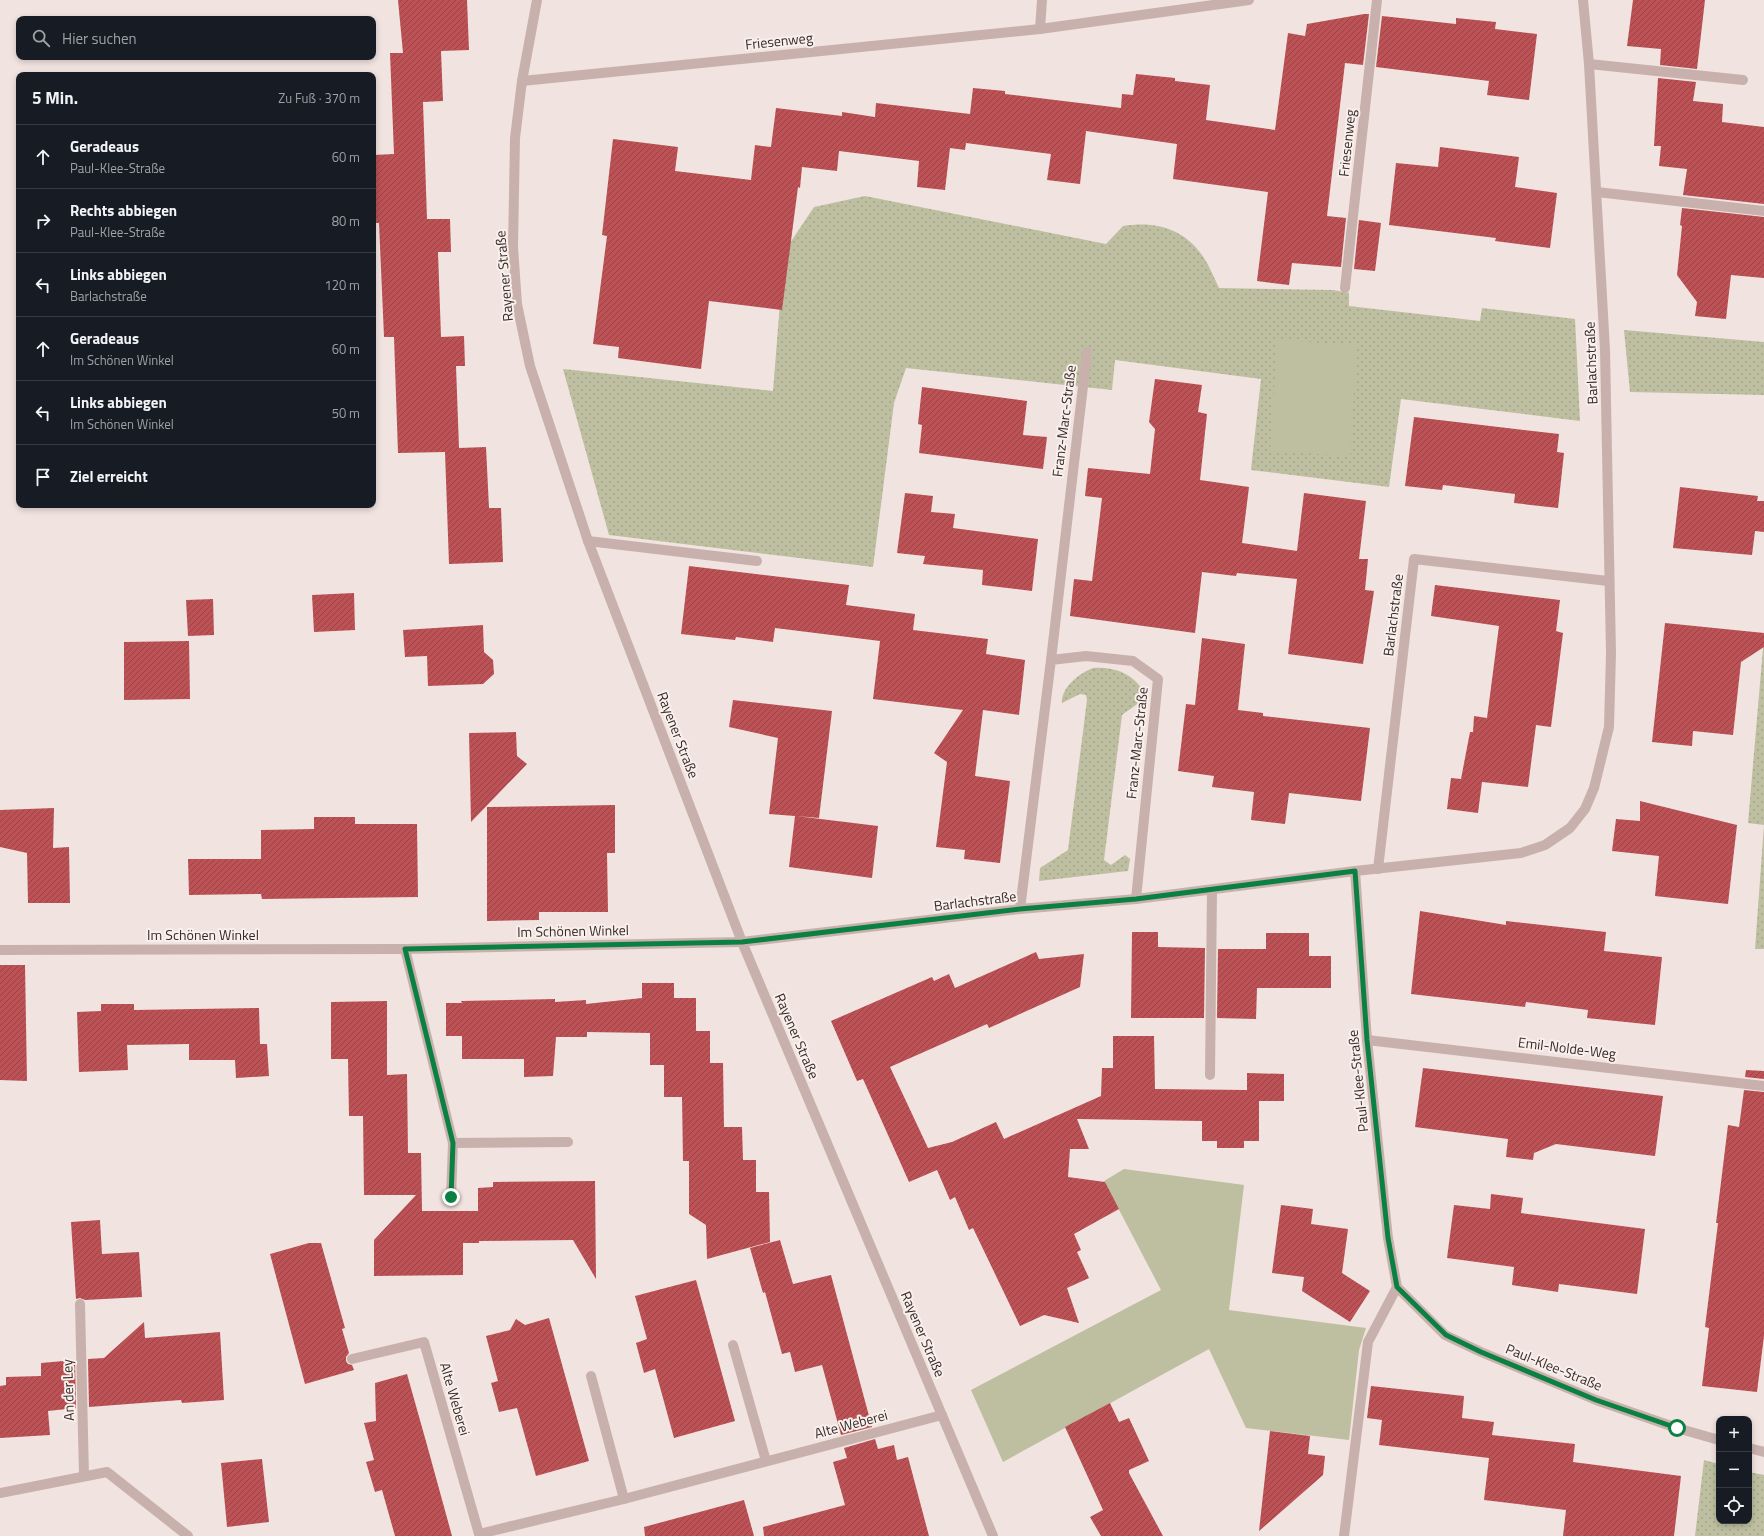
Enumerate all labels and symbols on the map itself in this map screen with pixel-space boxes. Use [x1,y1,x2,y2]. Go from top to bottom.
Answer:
street label: Friesenweg [744,27,814,54]
street label: Friesenweg [1333,108,1360,178]
street label: Rayener Straße [489,230,518,322]
street label: Barlachstraße [1579,321,1602,405]
street label: Franz-Marc-Straße [1046,364,1081,478]
street label: Barlachstraße [1377,573,1408,657]
street label: Franz-Marc-Straße [1120,686,1153,800]
street label: Rayener Straße [652,689,705,781]
street label: Barlachstraße [933,885,1017,916]
street label: Im Schönen Winkel [517,919,629,942]
street label: Im Schönen Winkel [147,924,259,945]
street label: Rayener Straße [770,990,825,1082]
street label: Paul-Klee-Straße [1342,1029,1373,1133]
street label: Emil-Nolde-Weg [1517,1031,1617,1064]
route end [442,1188,460,1206]
street label: Rayener Straße [896,1288,951,1380]
street label: Paul-Klee-Straße [1503,1338,1606,1395]
street label: An der Ley [56,1359,79,1421]
street label: Alte Weberei [435,1360,476,1438]
street label: Alte Weberei [812,1404,890,1443]
route start [1668,1419,1686,1437]

